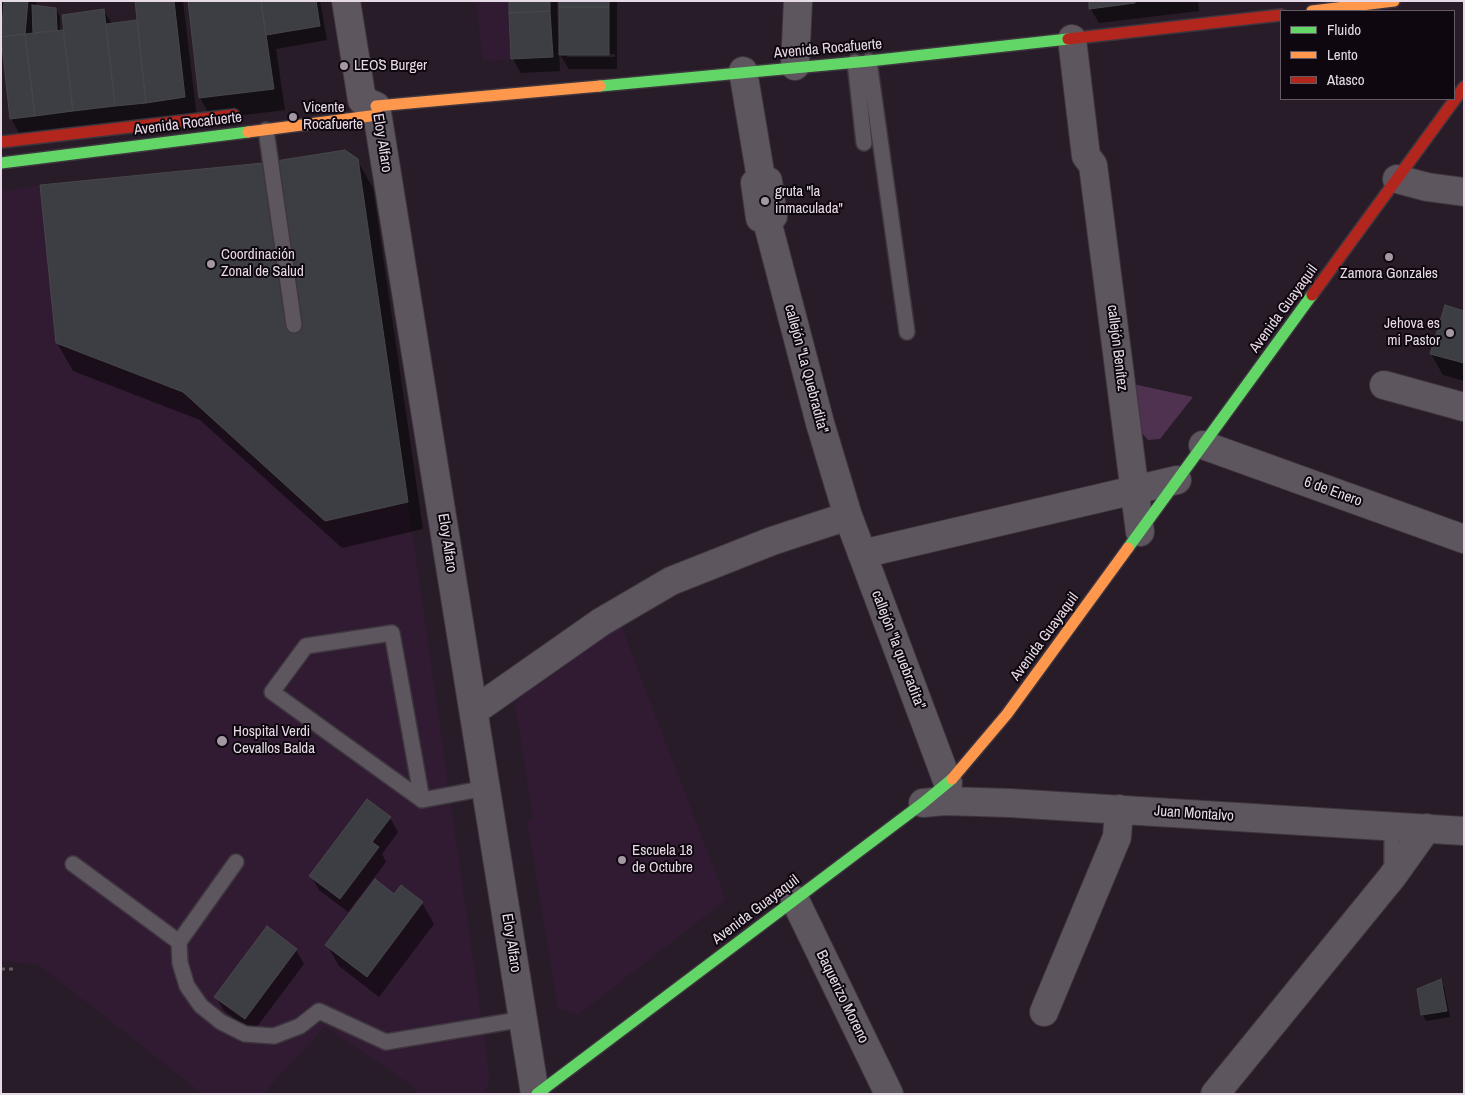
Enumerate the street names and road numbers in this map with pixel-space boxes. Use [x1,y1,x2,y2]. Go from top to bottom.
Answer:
street label: Avenida Rocafuerte [773,35,883,63]
street label: Avenida Rocafuerte [133,108,243,140]
street label: Eloy Alfaro [368,112,396,174]
street label: Avenida Guayaquil [1246,261,1322,357]
street label: callejón "La Quebradita" [780,303,832,435]
street label: callejón Benítez [1103,304,1131,392]
street label: 6 de Enero [1302,473,1364,511]
street label: Eloy Alfaro [433,512,461,574]
street label: callejón "la quebradita" [867,588,929,712]
street label: Avenida Guayaquil [1007,589,1083,685]
street label: Juan Montalvo [1153,802,1235,826]
street label: Avenida Guayaquil [709,871,803,949]
street label: Eloy Alfaro [497,912,525,974]
street label: Baquerizo Moreno [812,948,872,1046]

